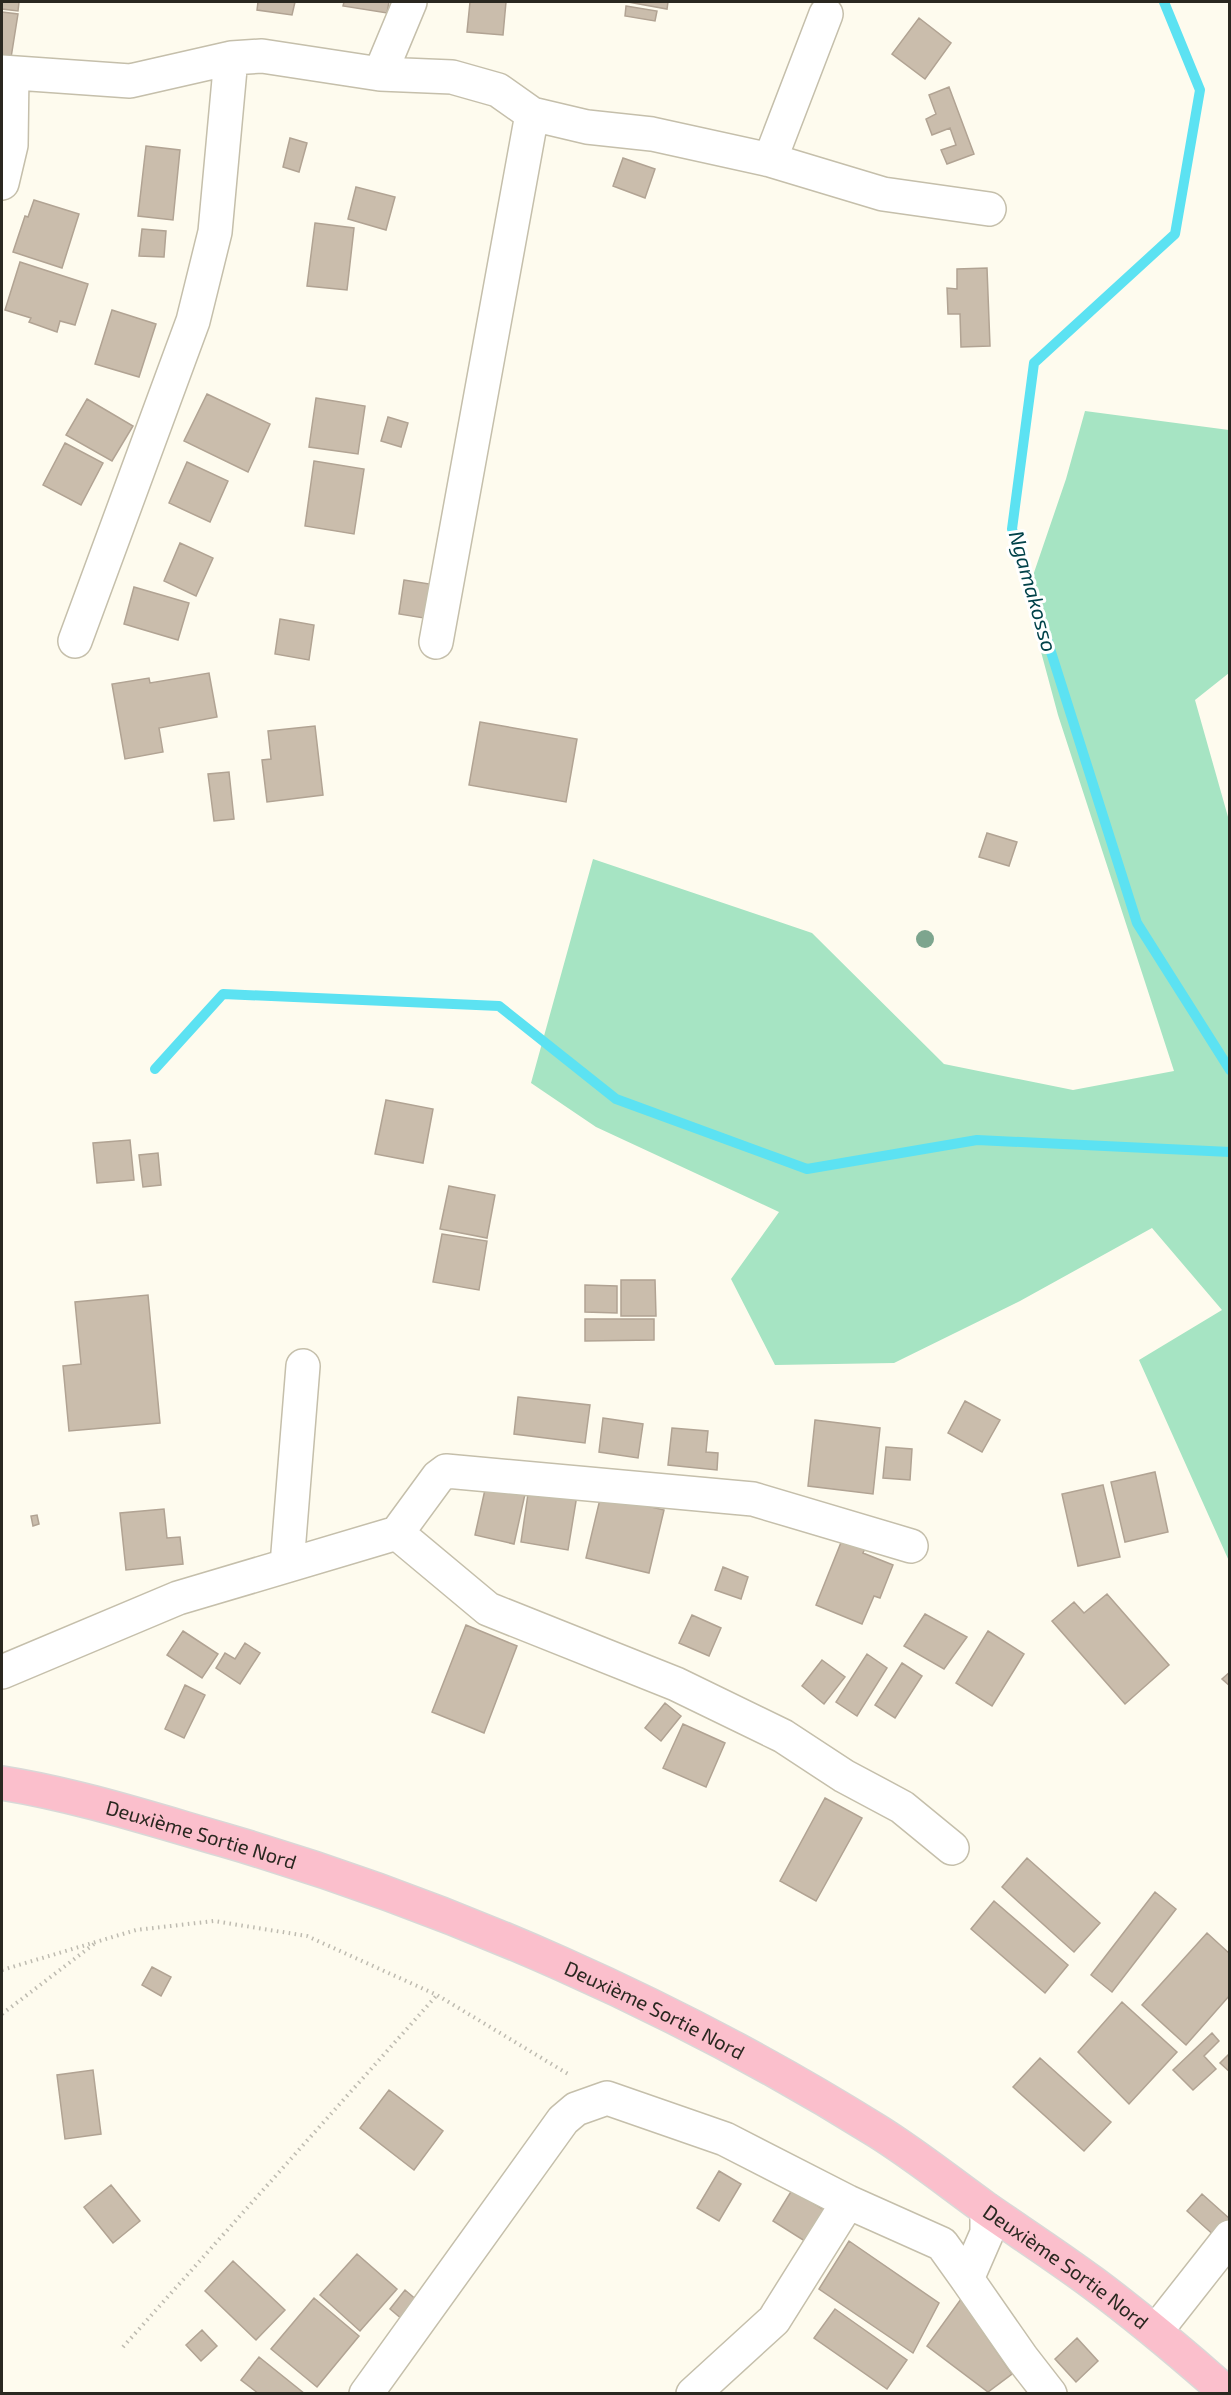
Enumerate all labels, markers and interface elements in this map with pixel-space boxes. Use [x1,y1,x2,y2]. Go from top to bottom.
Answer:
water label: Ngamakosso [1005,527,1063,655]
street label: Deuxième Sortie Nord [103,1795,300,1874]
street label: Deuxième Sortie Nord [561,1955,749,2064]
street label: Deuxième Sortie Nord [979,2199,1154,2334]

